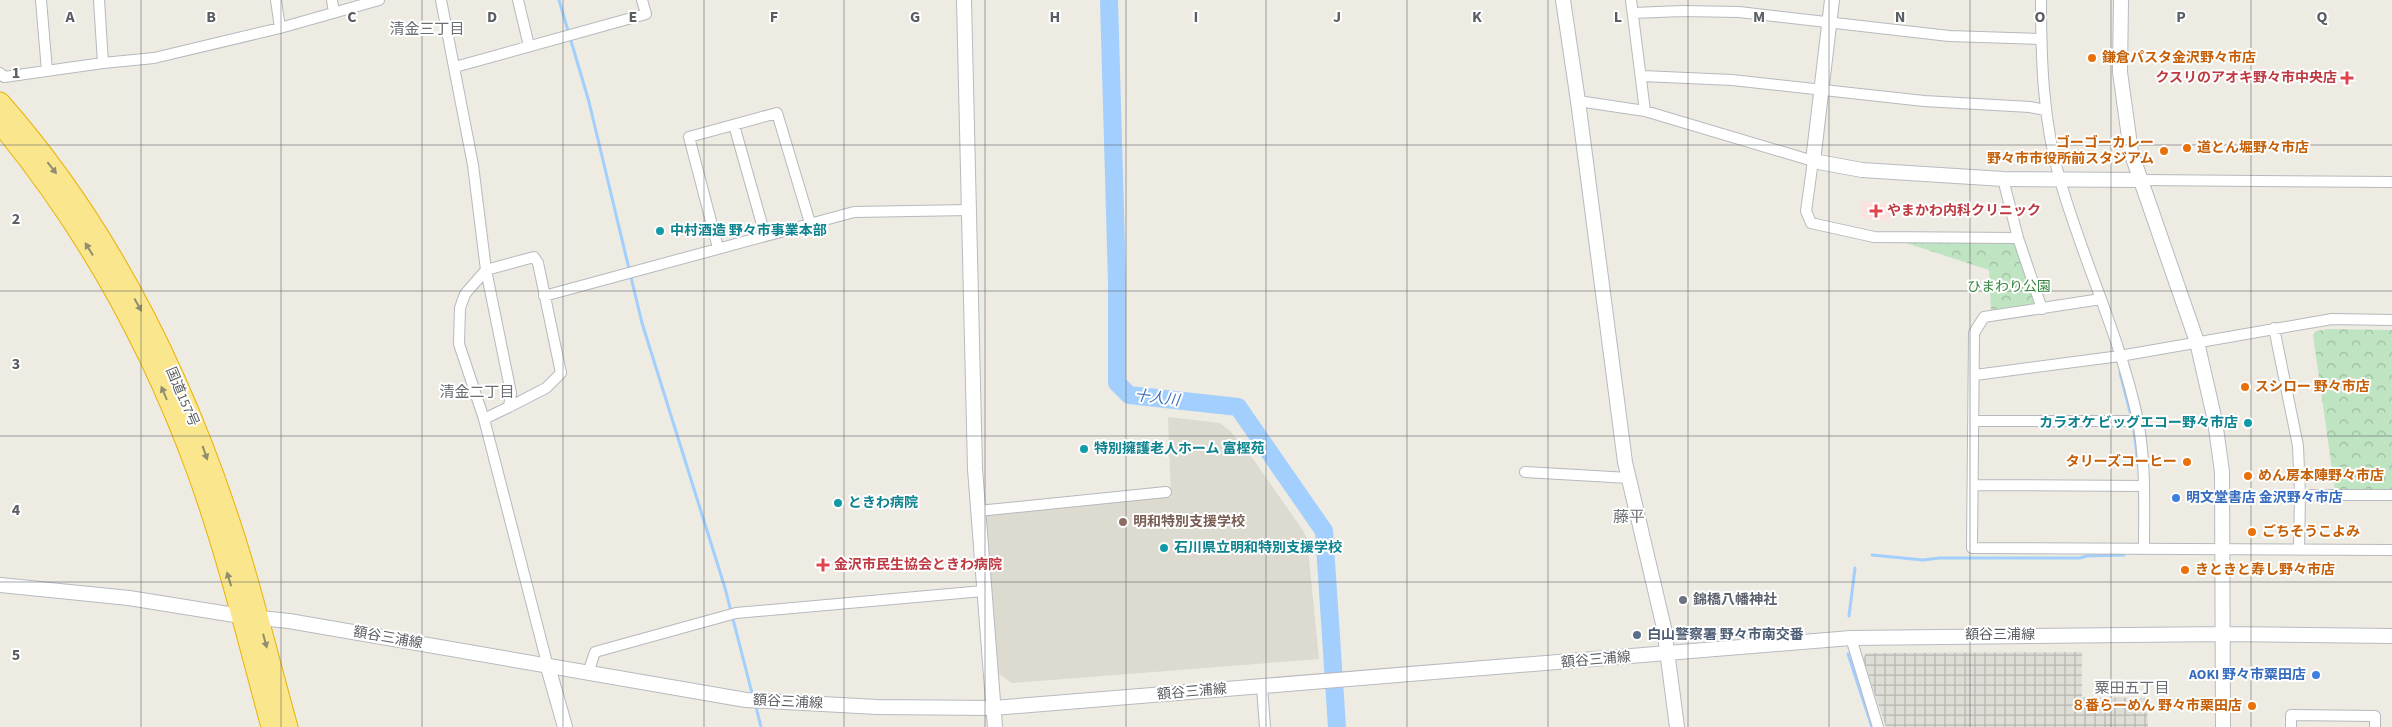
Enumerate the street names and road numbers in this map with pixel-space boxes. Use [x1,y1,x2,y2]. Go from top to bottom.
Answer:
street label: 国道157号 [161,364,203,430]
street label: 額谷三浦線 [352,622,424,654]
street label: 額谷三浦線 [1965,625,2035,645]
street label: 額谷三浦線 [1560,647,1632,673]
street label: 額谷三浦線 [1156,679,1228,705]
street label: 額谷三浦線 [753,690,823,714]

